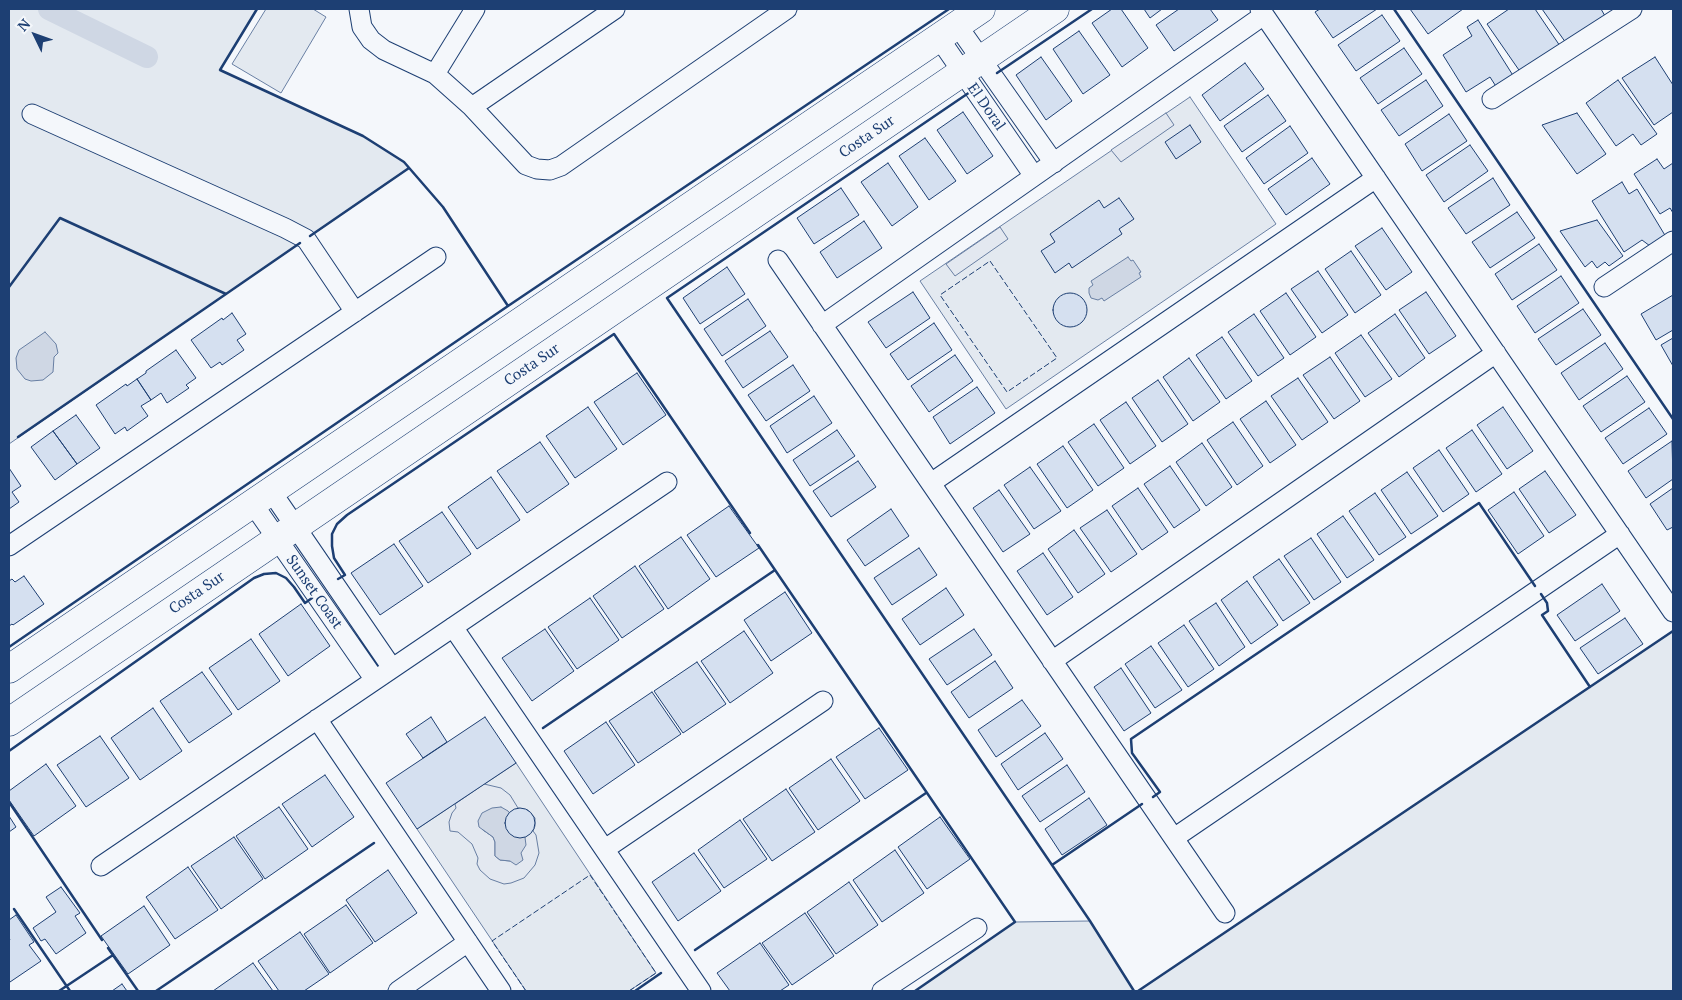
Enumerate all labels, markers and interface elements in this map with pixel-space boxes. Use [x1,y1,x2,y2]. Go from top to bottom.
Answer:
north arrow [10,10,60,60]
text: N [13,14,34,35]
street label: El Doral [963,80,1009,134]
street label: Costa Sur [836,112,898,162]
street label: Costa Sur [501,340,563,390]
street label: Sunset Coast [282,552,346,632]
street label: Costa Sur [166,568,228,618]

